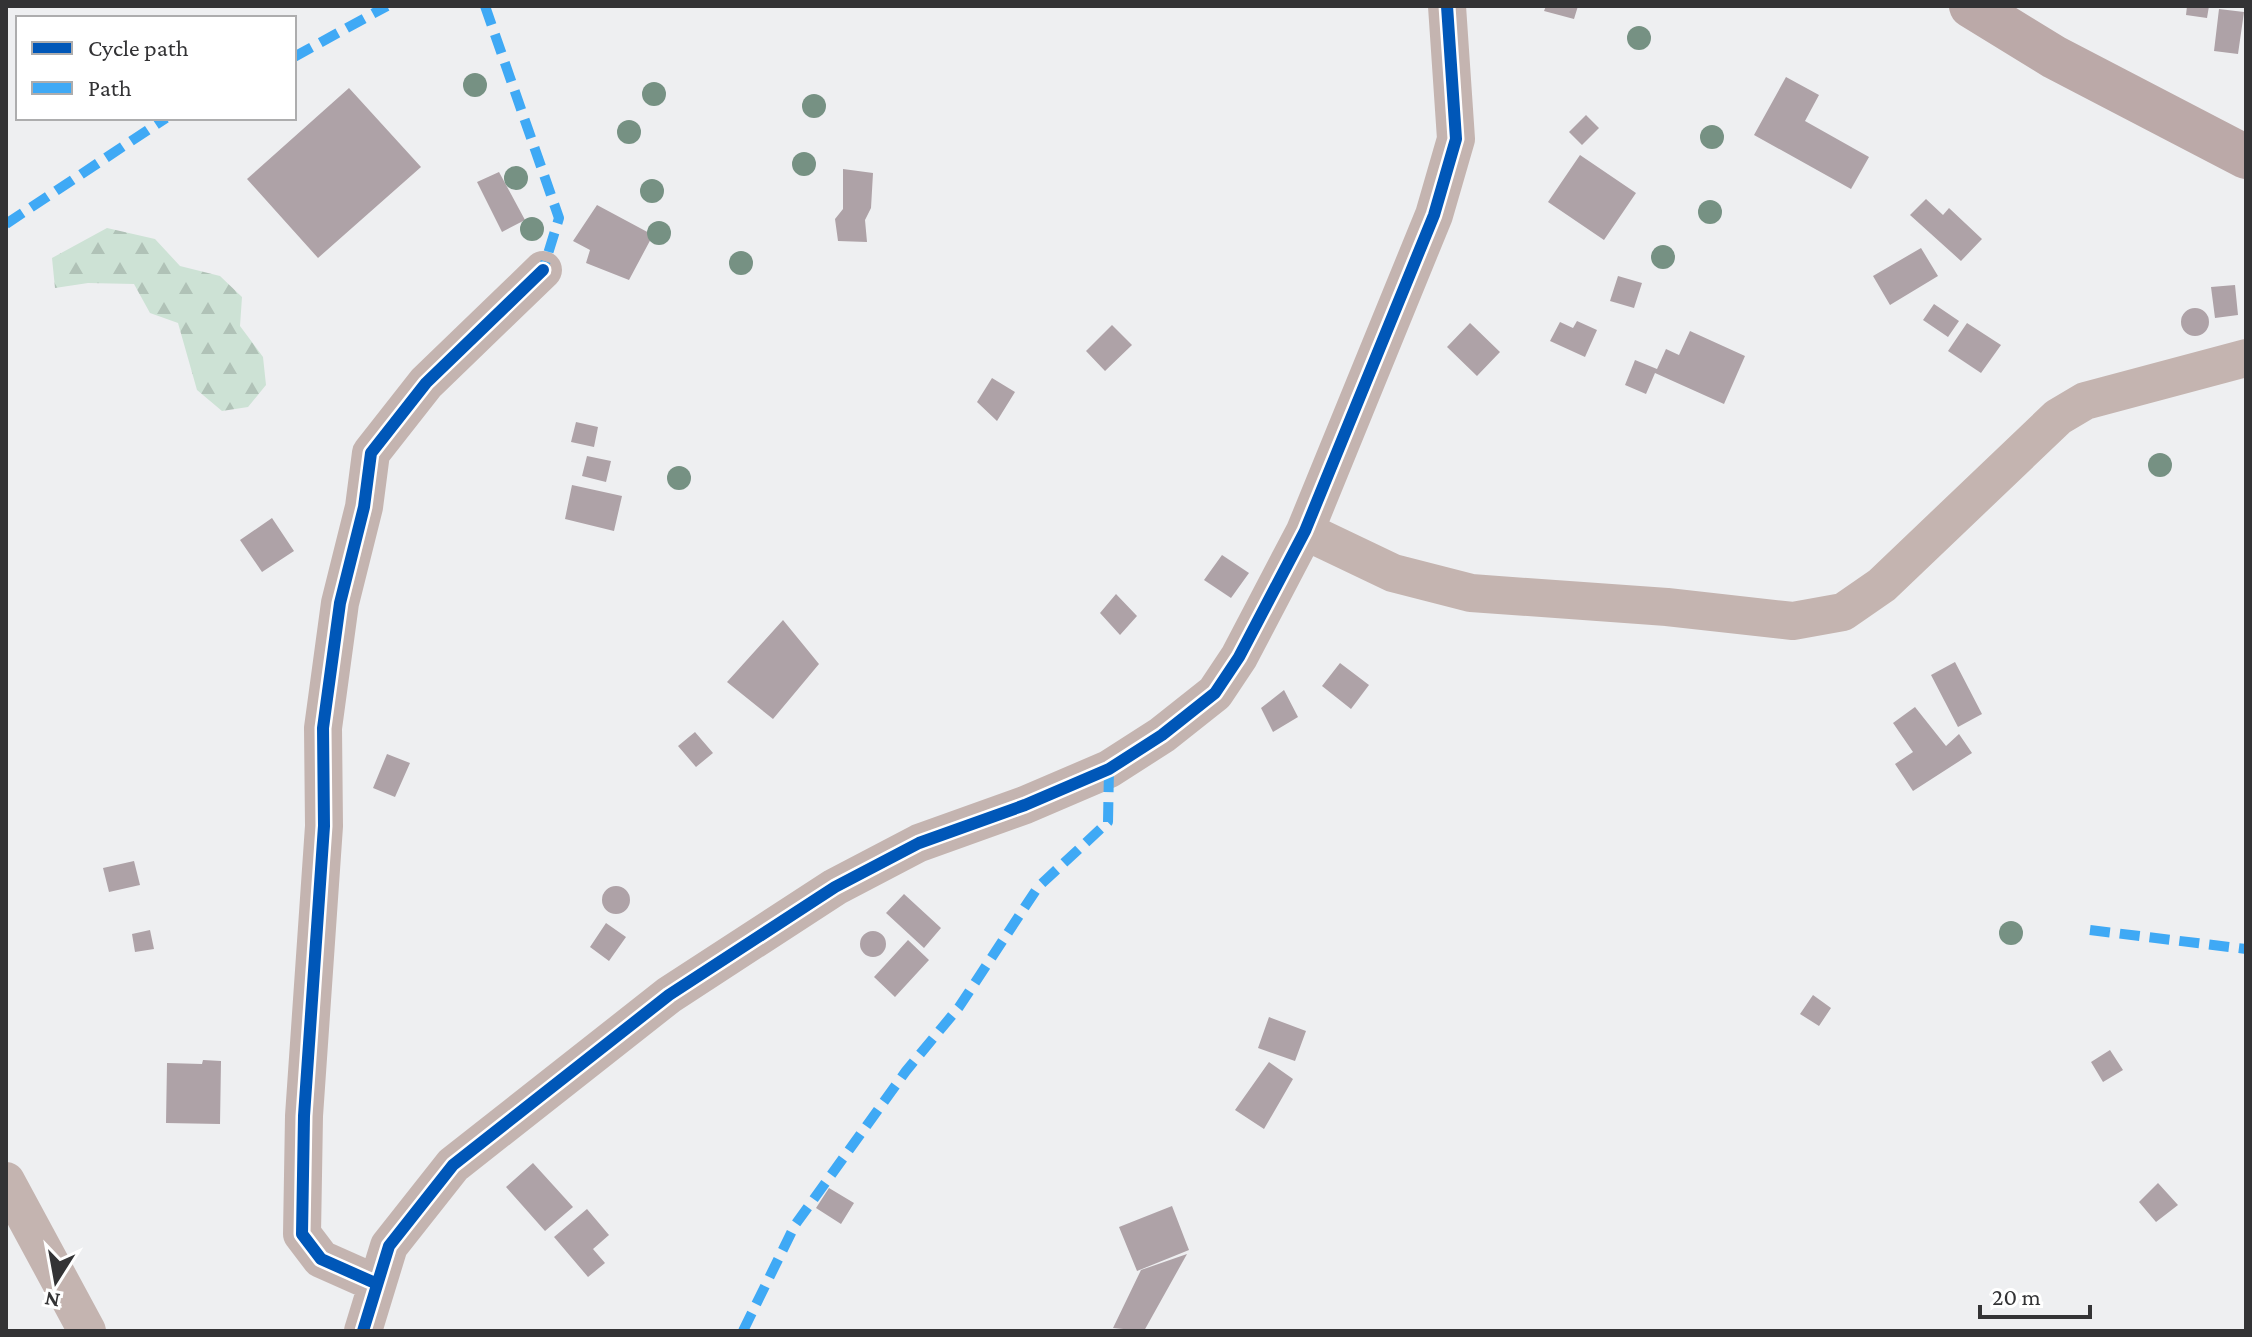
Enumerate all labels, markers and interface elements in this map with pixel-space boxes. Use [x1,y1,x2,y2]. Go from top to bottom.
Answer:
legend [16,16,296,120]
text: Cycle path [88,34,189,61]
text: Path [88,74,132,101]
north arrow [16,1241,96,1321]
scale bar [1980,1269,2090,1319]
text: 20 m [1992,1283,2041,1310]
text: N [43,1286,62,1314]

